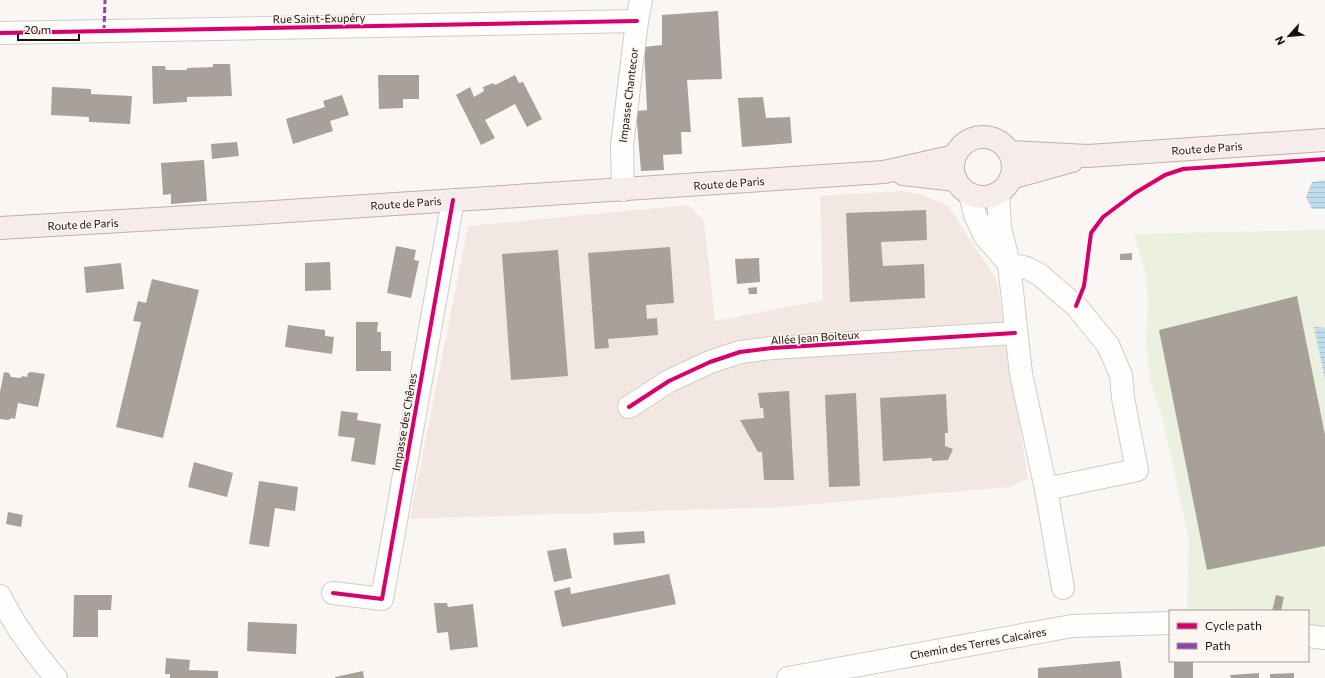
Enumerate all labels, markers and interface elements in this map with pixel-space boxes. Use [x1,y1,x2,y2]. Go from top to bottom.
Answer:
street label: Rue Saint-Exupéry [273,11,366,25]
scale bar [18,16,79,42]
north arrow [1269,16,1309,56]
text: 20 m [24,22,51,36]
text: N [1272,34,1287,47]
street label: Impasse Chantecor [616,46,640,143]
street label: Route de Paris [1171,139,1243,157]
street label: Route de Paris [693,174,765,192]
street label: Route de Paris [370,194,442,212]
street label: Route de Paris [47,216,119,232]
street label: Allée Jean Boiteux [770,327,860,348]
street label: Impasse des Chênes [389,372,419,472]
legend [1169,610,1309,662]
text: Cycle path [1205,618,1262,632]
street label: Chemin des Terres Calcaires [909,625,1047,661]
text: Path [1205,638,1231,652]

